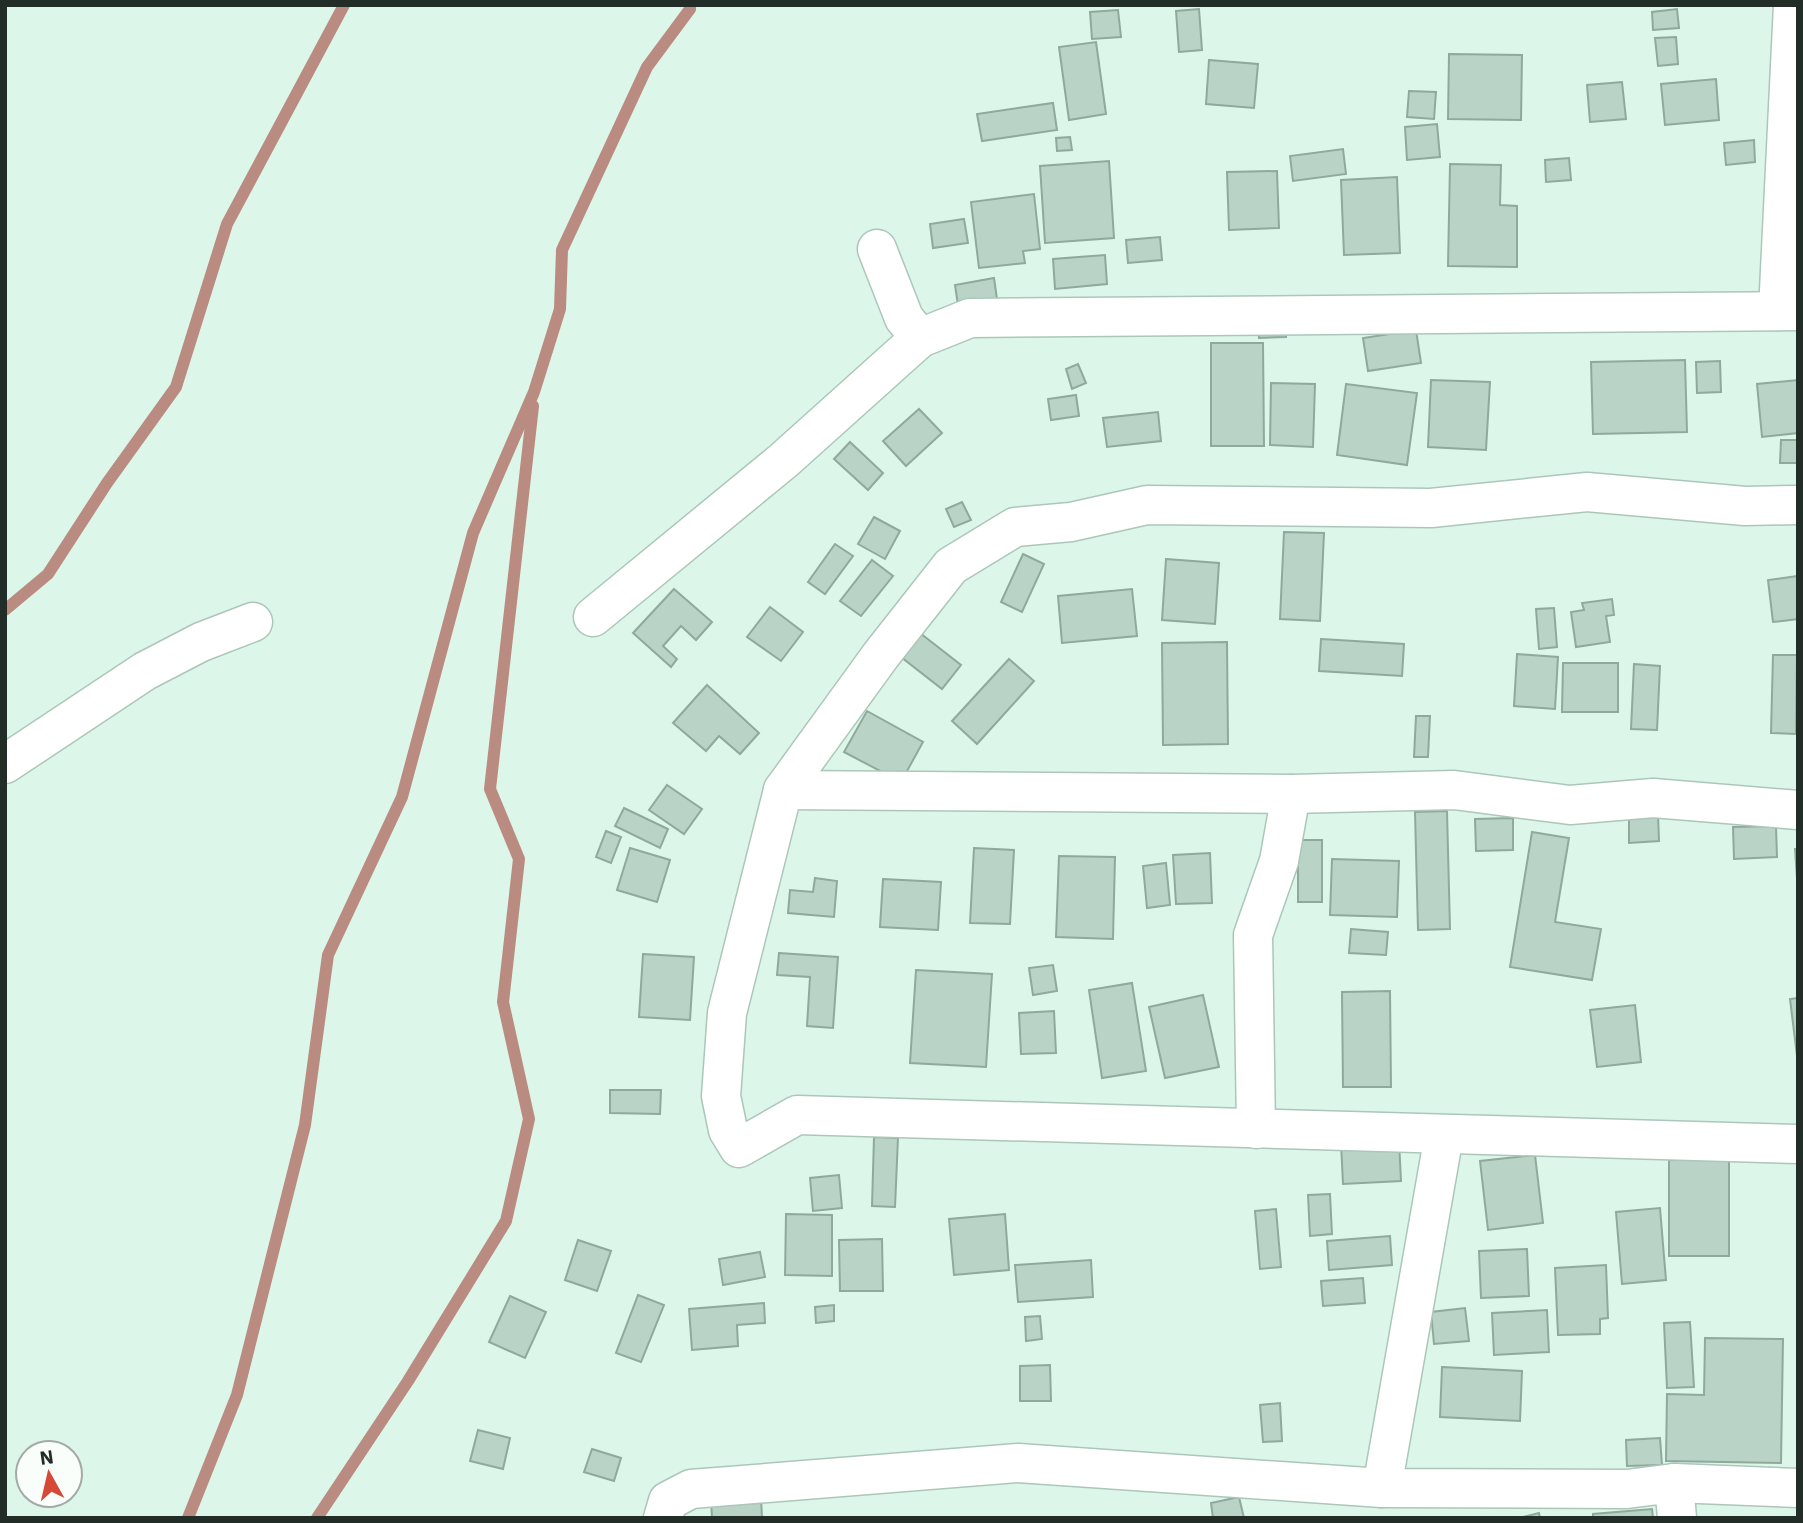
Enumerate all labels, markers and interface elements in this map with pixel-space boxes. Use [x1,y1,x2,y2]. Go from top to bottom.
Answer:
north arrow [14,1439,84,1509]
text: N [38,1444,55,1470]

